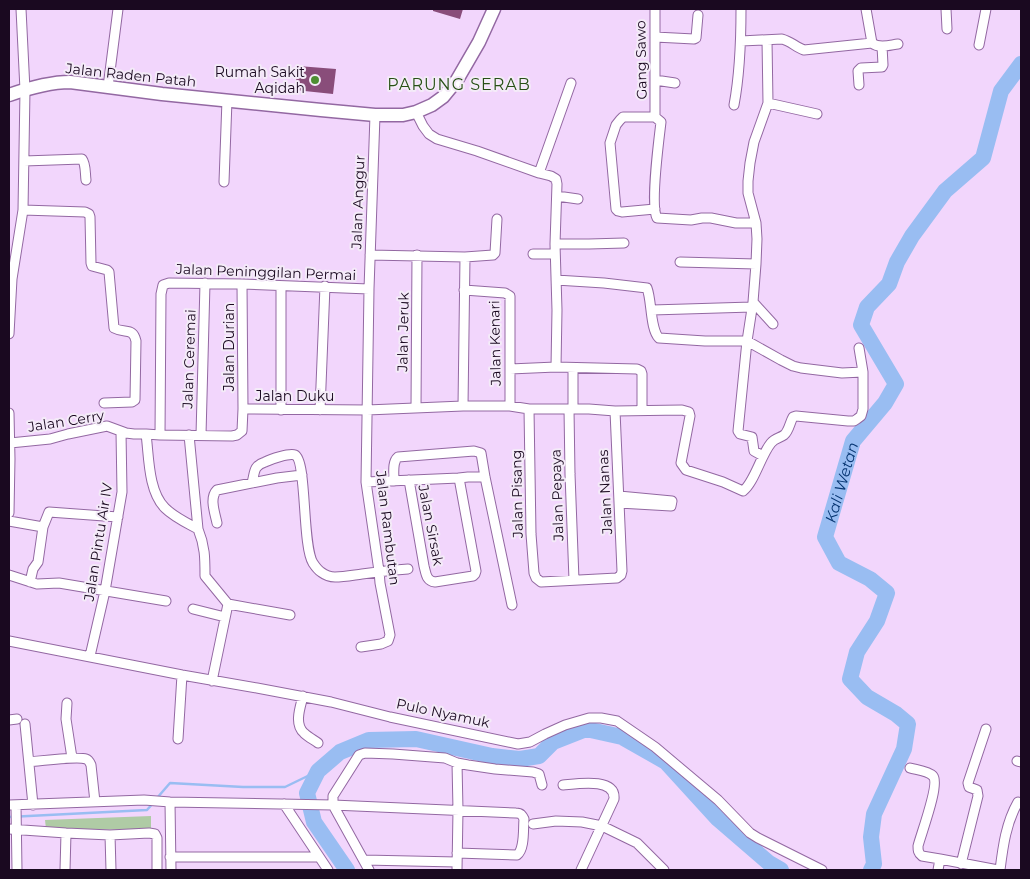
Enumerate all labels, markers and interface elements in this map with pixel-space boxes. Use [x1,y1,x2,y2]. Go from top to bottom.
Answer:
street label: Gang Sawo [631,20,651,100]
street label: Jalan Raden Patah [64,59,197,91]
place label: Rumah Sakit Aqidah [215,63,305,97]
marker: Rumah Sakit Aqidah [309,74,321,86]
district label: PARUNG SERAB [387,75,531,94]
street label: Jalan Anggur [347,154,369,250]
street label: Jalan Peninggilan Permai [175,260,356,284]
street label: Jalan Jeruk [393,292,413,373]
street label: Jalan Kenari [485,300,505,387]
street label: Jalan Durian [220,303,238,392]
street label: Jalan Ceremai [178,309,200,410]
street label: Jalan Duku [254,387,335,405]
street label: Jalan Cerry [26,406,106,436]
water label: Kali Wetan [820,440,862,525]
street label: Jalan Pepaya [546,449,568,542]
street label: Jalan Nanas [594,449,616,536]
street label: Jalan Pisang [507,450,527,539]
street label: Jalan Rambutan [372,469,404,586]
street label: Jalan Pintu Air IV [80,481,116,603]
street label: Jalan Sirsak [414,482,448,568]
street label: Pulo Nyamuk [395,694,492,732]

